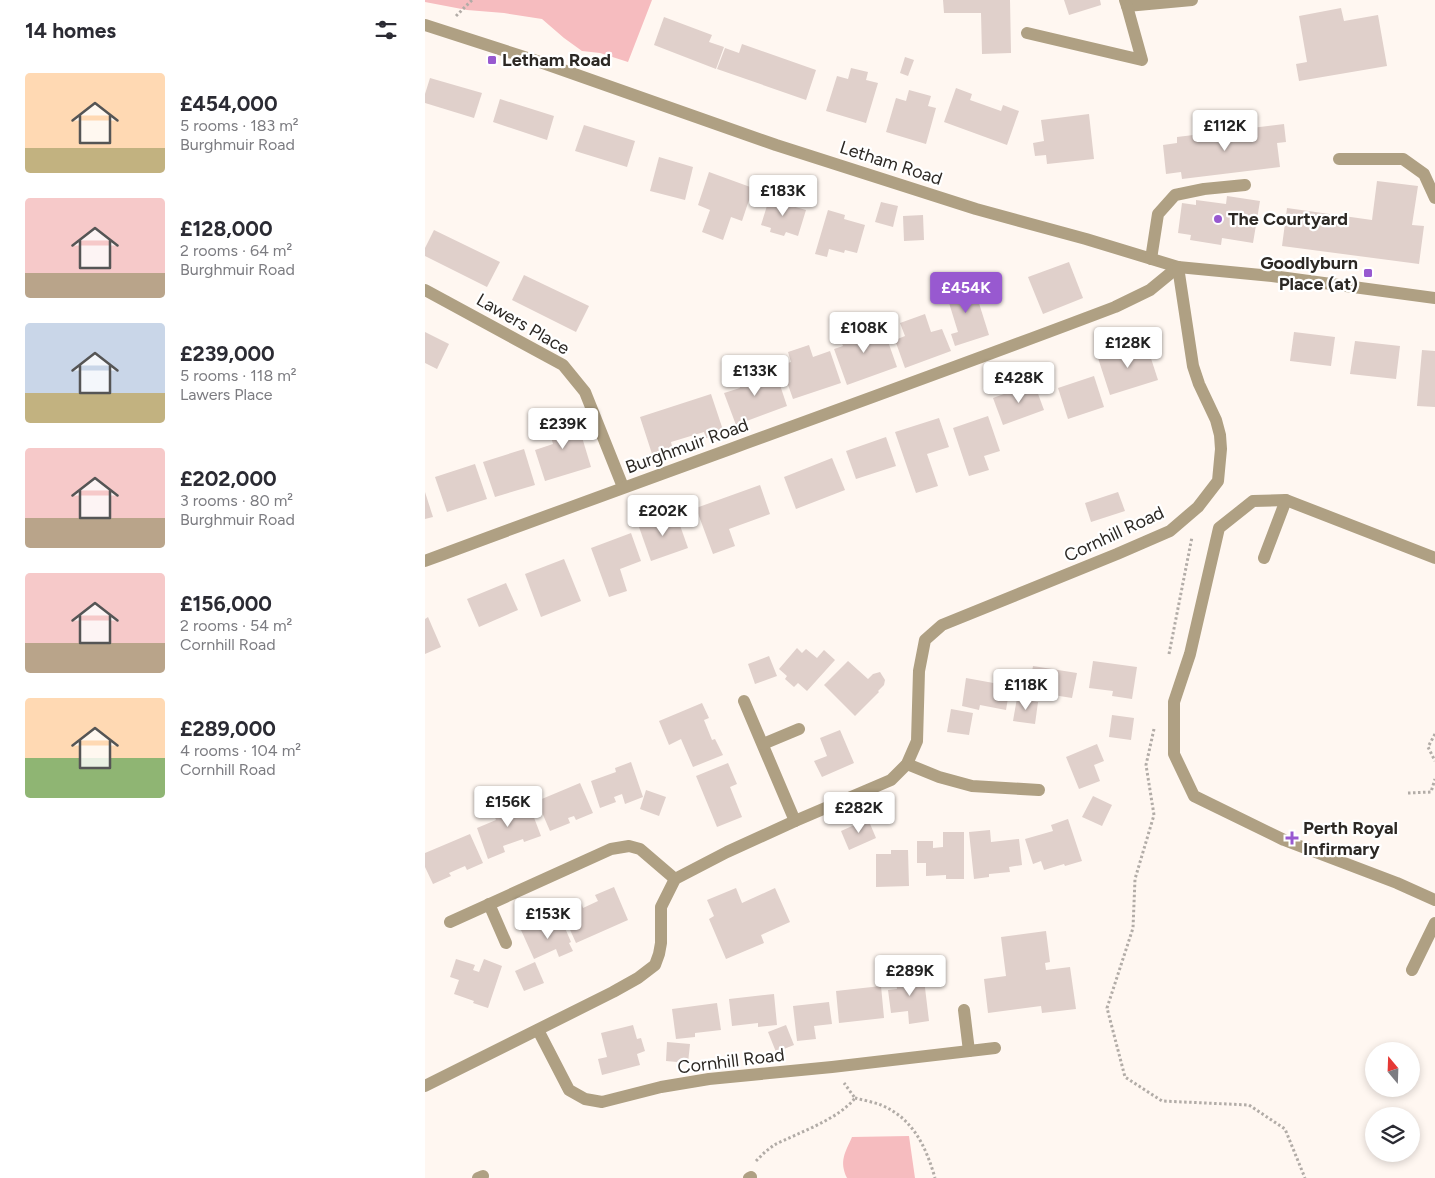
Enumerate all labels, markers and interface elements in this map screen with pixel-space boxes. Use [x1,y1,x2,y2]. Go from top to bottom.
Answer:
icon: filters [372,16,400,44]
text: 14 homes [25,18,116,43]
place label: Letham Road [502,49,611,71]
marker: Letham Road [486,54,498,66]
text: £454,000 [180,91,278,116]
icon: home [65,93,125,153]
pin: £112K [1190,110,1260,152]
text: 5 rooms · 183 m² [180,116,299,135]
text: £112K [1204,116,1246,135]
text: Burghmuir Road [180,135,295,154]
street label: Letham Road [837,136,945,190]
pin: £183K [748,174,818,217]
text: £183K [760,181,806,200]
place label: The Courtyard [1228,208,1348,230]
marker: The Courtyard [1212,213,1224,225]
text: £128,000 [180,216,273,241]
icon: home [65,218,125,278]
text: 2 rooms · 64 m² [180,241,292,260]
place label: Goodlyburn Place (at) [1260,252,1358,295]
text: Burghmuir Road [180,260,295,279]
marker: Goodlyburn Place (at) [1362,267,1374,279]
pin: £454K [931,272,1001,314]
text: £454K [941,278,991,297]
street label: Lawers Place [472,288,574,360]
pin: £108K [829,312,899,354]
text: £108K [840,318,888,337]
pin: £128K [1093,326,1163,369]
text: £128K [1105,333,1151,352]
text: £239,000 [180,341,275,366]
icon: home [65,343,125,403]
pin: £133K [720,354,790,397]
text: £133K [733,361,777,380]
pin: £428K [984,362,1054,404]
text: 5 rooms · 118 m² [180,366,297,385]
text: £428K [994,368,1044,387]
text: Lawers Place [180,385,273,404]
pin: £239K [528,408,598,450]
text: £239K [539,414,587,433]
street label: Burghmuir Road [623,414,751,478]
text: £202,000 [180,466,277,491]
icon: home [65,468,125,528]
text: 3 rooms · 80 m² [180,491,293,510]
pin: £202K [628,494,698,537]
text: £202K [638,501,688,520]
street label: Cornhill Road [1061,501,1167,567]
text: Burghmuir Road [180,510,295,529]
text: £156,000 [180,591,272,616]
icon: home [65,593,125,653]
text: 2 rooms · 54 m² [180,616,292,635]
text: Cornhill Road [180,635,276,654]
pin: £118K [991,668,1061,711]
text: £118K [1004,675,1048,694]
text: £289,000 [180,716,276,741]
icon: home [65,718,125,778]
text: 4 rooms · 104 m² [180,741,301,760]
text: Cornhill Road [180,760,276,779]
pin: £156K [473,786,543,828]
text: £156K [485,792,531,811]
pin: £282K [824,792,894,834]
text: £282K [835,798,883,817]
place label: Perth Royal Infirmary [1303,817,1398,860]
marker: Perth Royal Infirmary [1285,831,1299,845]
pin: £153K [513,898,583,940]
text: £153K [525,904,571,923]
pin: £289K [875,954,945,997]
text: £289K [886,961,934,980]
north arrow [1365,1042,1420,1098]
map controls [1365,1042,1420,1162]
street label: Cornhill Road [676,1044,786,1078]
button: layers [1365,1107,1420,1162]

